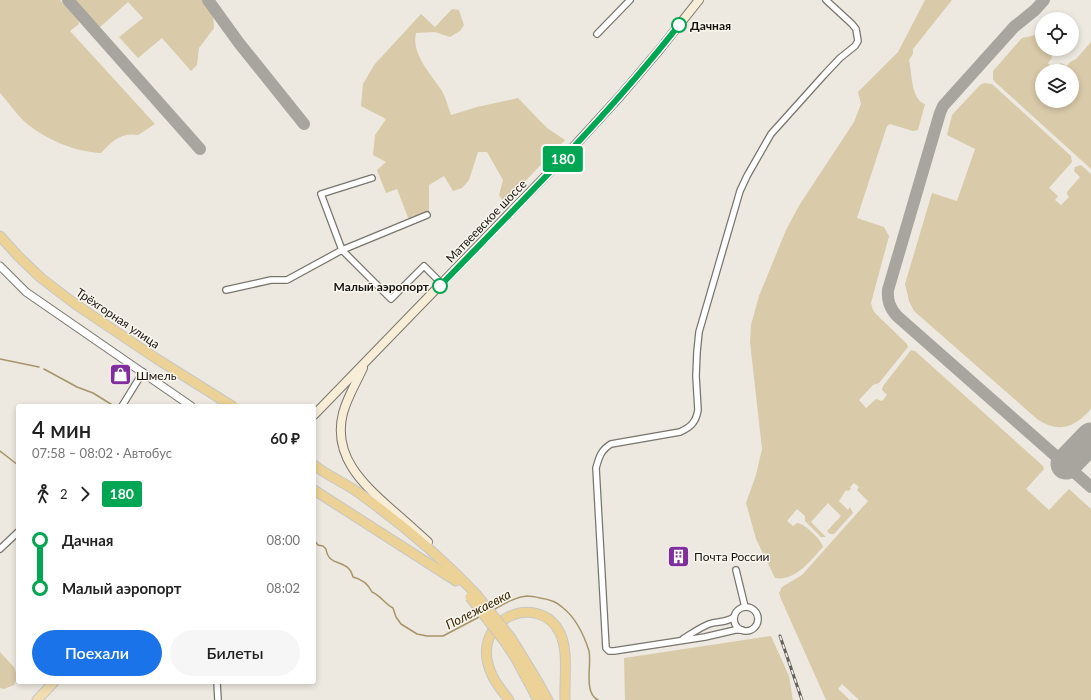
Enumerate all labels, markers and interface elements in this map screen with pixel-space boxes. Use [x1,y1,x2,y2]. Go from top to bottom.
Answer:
map controls [1035,12,1079,108]
button: locate [1035,12,1079,56]
marker: Дачная [671,17,687,33]
place label: Дачная [690,18,731,33]
button: layers [1035,64,1079,108]
line badge: 180 [540,146,586,172]
text: 180 [551,150,575,167]
street label: Матвеевское шоссе [443,176,529,266]
marker: Малый аэропорт [432,278,448,294]
place label: Малый аэропорт [334,279,430,294]
street label: Трёхгорная улица [73,285,163,351]
shop icon: Шмель [107,362,133,388]
place label: Шмель [136,368,177,383]
text: 4 мин [32,416,91,443]
text: 60 ₽ [270,429,300,447]
text: 07:58 – 08:02 · Автобус [32,445,172,461]
icon: walk [32,483,54,505]
icon: forward [74,483,96,505]
text: 180 [110,485,134,502]
text: 2 [60,486,68,502]
text: Дачная [62,531,113,549]
text: 08:00 [267,532,300,548]
building icon: Почта России [666,543,692,569]
place label: Почта России [694,549,770,564]
text: Малый аэропорт [62,579,181,597]
text: 08:02 [267,580,300,596]
water label: Полежаевка [443,586,514,632]
button: Поехали [32,630,162,676]
button: Билеты [170,630,300,676]

